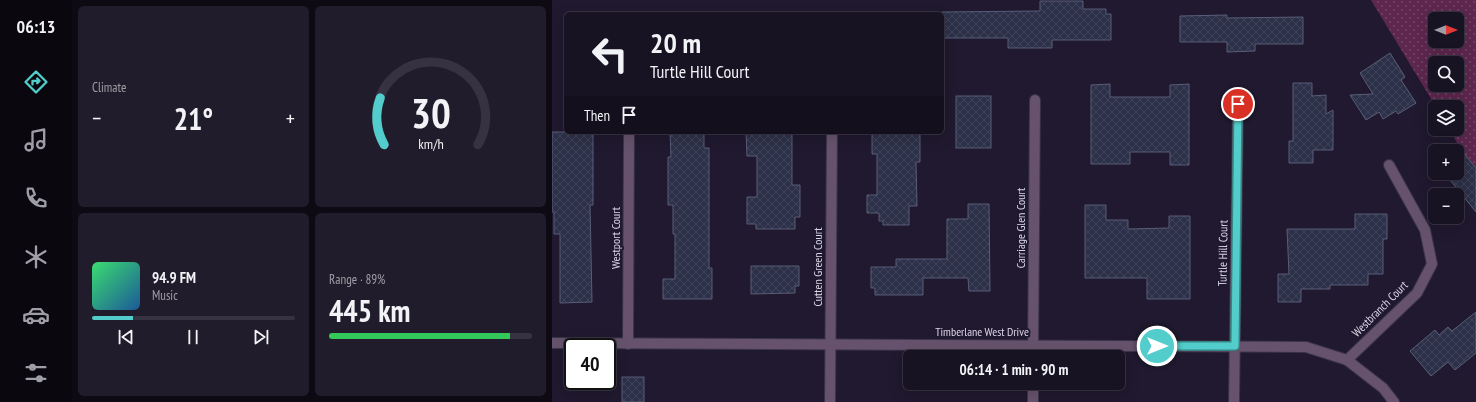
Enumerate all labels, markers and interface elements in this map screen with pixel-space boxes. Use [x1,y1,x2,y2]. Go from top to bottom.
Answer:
north arrow [1428,12,1464,48]
map controls [1428,12,1464,224]
text: 06:13 [17,15,55,38]
text: 20 m [650,24,701,61]
icon: left [584,28,636,80]
button: search [1428,56,1464,92]
text: Turtle Hill Court [650,60,750,83]
icon: directions [22,68,50,96]
text: Climate [92,79,126,96]
text: 30 [411,85,450,138]
pin [1221,87,1255,121]
icon: arrive [1227,93,1249,115]
text: 21° [174,99,213,138]
button: layers [1428,100,1464,136]
text: − [92,104,101,132]
text: + [286,104,295,132]
icon: arrive [618,104,640,126]
text: Then [584,106,610,125]
icon: music [22,126,50,154]
text: km/h [418,133,443,152]
button: + [1428,144,1464,180]
icon: phone [22,184,50,212]
street label: Carriage Glen Court [1013,187,1028,268]
button: − [1428,188,1464,224]
street label: Westport Court [608,206,623,269]
street label: Turtle Hill Court [1214,219,1231,286]
street label: Cutten Green Court [810,227,825,307]
icon: climate [22,243,50,271]
text: 94.9 FM [152,268,196,287]
text: Range · 89% [329,271,385,288]
street label: Westbranch Court [1349,277,1411,340]
text: Music [152,287,178,304]
text: 445 km [329,291,410,330]
icon: car [22,301,50,329]
street label: Timberlane West Drive [935,324,1029,339]
position arrow [1136,325,1178,367]
icon: previous [115,326,137,348]
icon: pause [182,326,204,348]
icon: next [250,326,272,348]
speed limit sign: 40 [564,338,616,390]
icon: filters [22,359,50,387]
text: 06:14 · 1 min · 90 m [960,360,1068,379]

